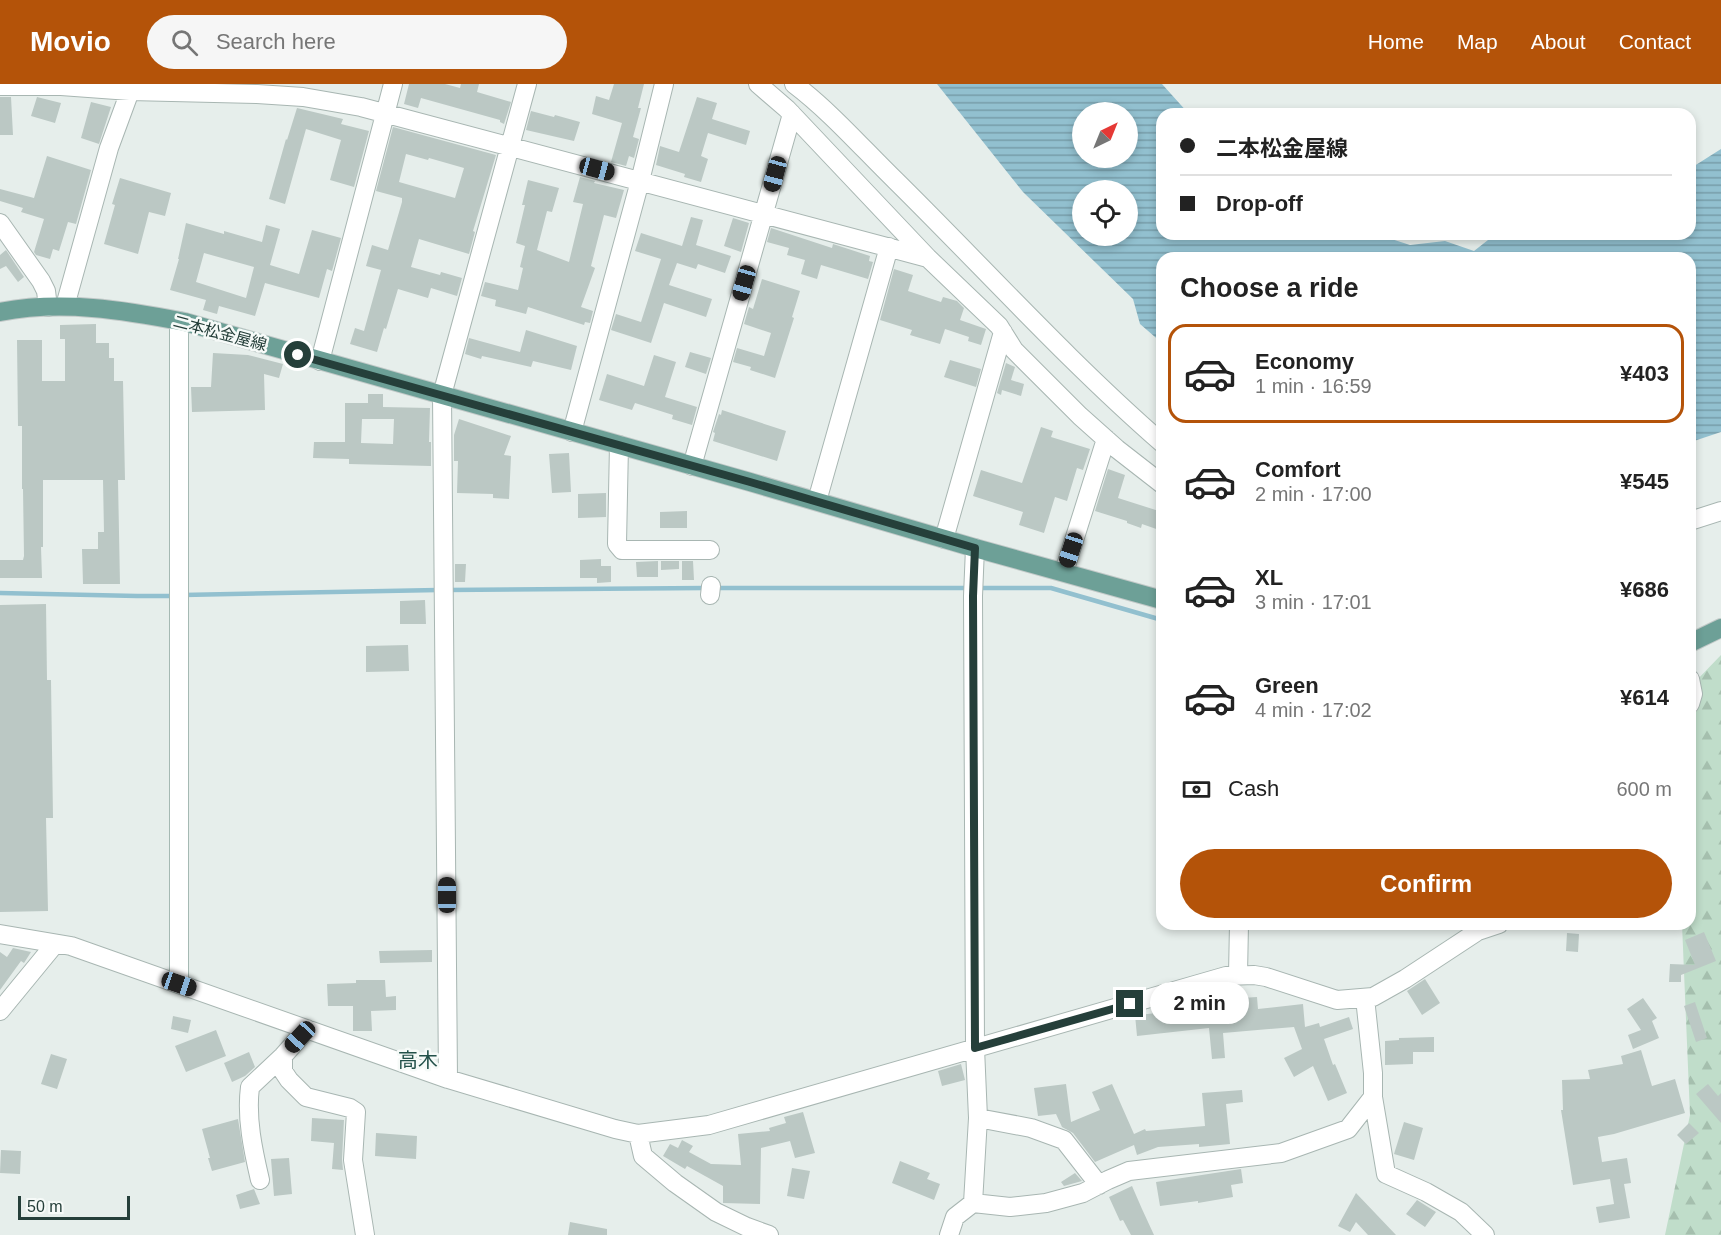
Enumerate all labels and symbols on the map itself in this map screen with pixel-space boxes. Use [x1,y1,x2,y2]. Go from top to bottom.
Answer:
north arrow [1072,102,1138,168]
car [762,154,788,194]
car [577,156,617,182]
car [730,263,758,303]
street label: 二本松金屋線 [171,312,269,354]
route start [284,341,311,368]
car [1057,530,1085,570]
car [438,877,456,913]
car [159,970,199,998]
callout: 2 min [1151,983,1250,1025]
route end [1116,990,1143,1017]
car [281,1018,319,1056]
district label: 高木 [398,1049,438,1071]
scale bar [18,1193,130,1220]

